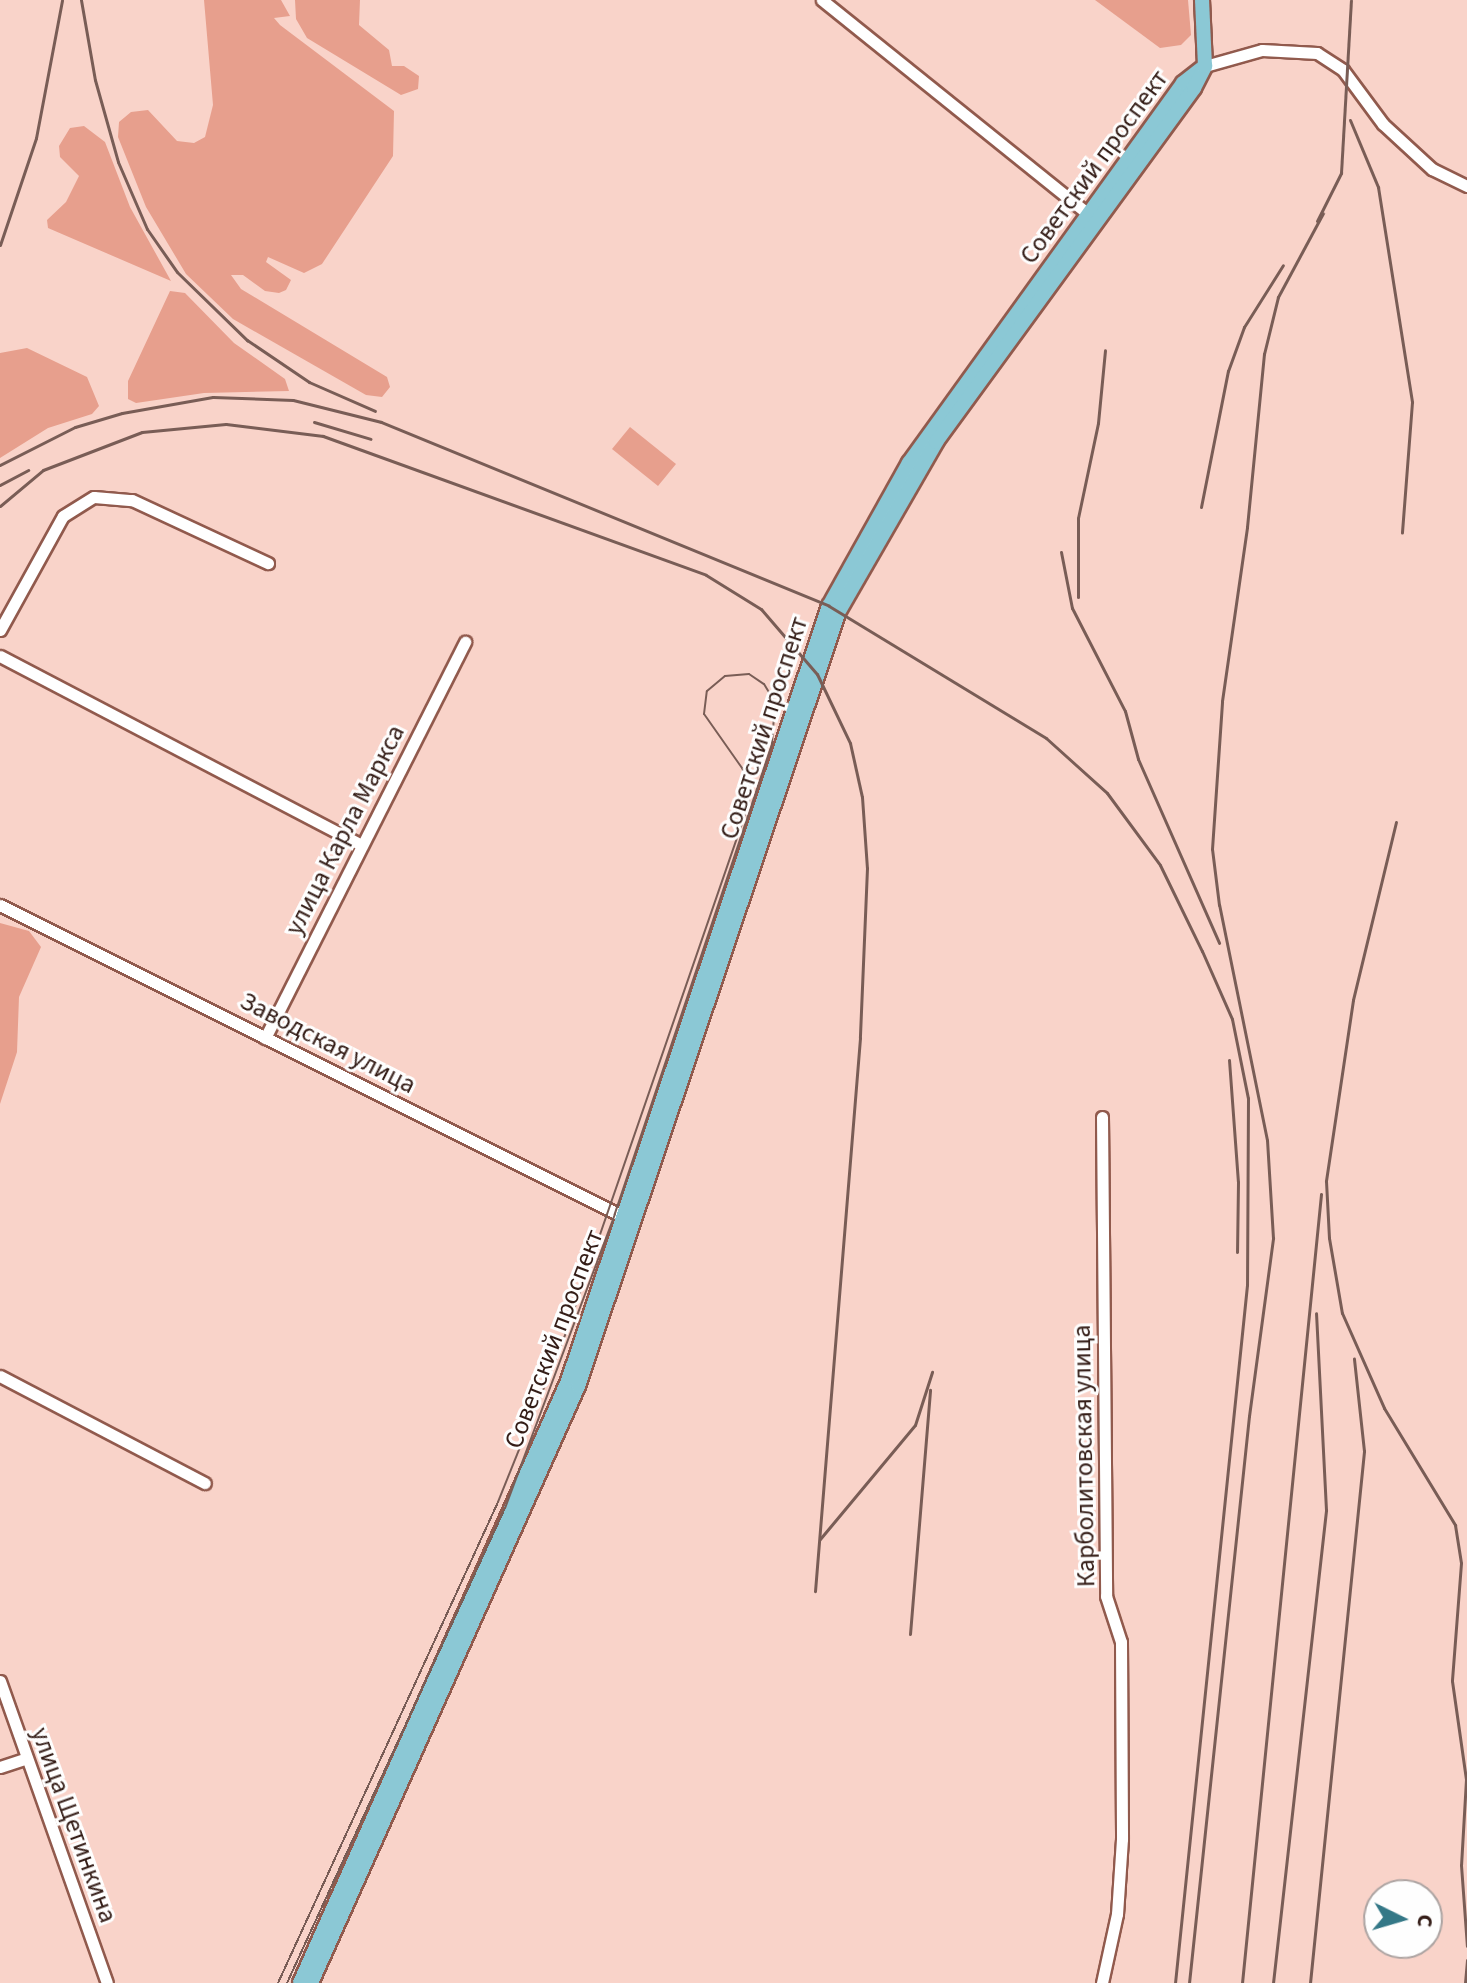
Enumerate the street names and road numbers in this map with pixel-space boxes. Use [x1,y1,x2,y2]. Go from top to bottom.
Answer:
street label: Советский проспект [1013,64,1175,270]
street label: Советский проспект [713,613,815,843]
street label: улица Карла Маркса [279,720,411,940]
street label: Заводская улица [235,985,421,1101]
street label: Советский проспект [498,1225,610,1453]
street label: Карболитовская улица [1066,1324,1102,1588]
street label: улица Щетинкина [24,1723,124,1927]

